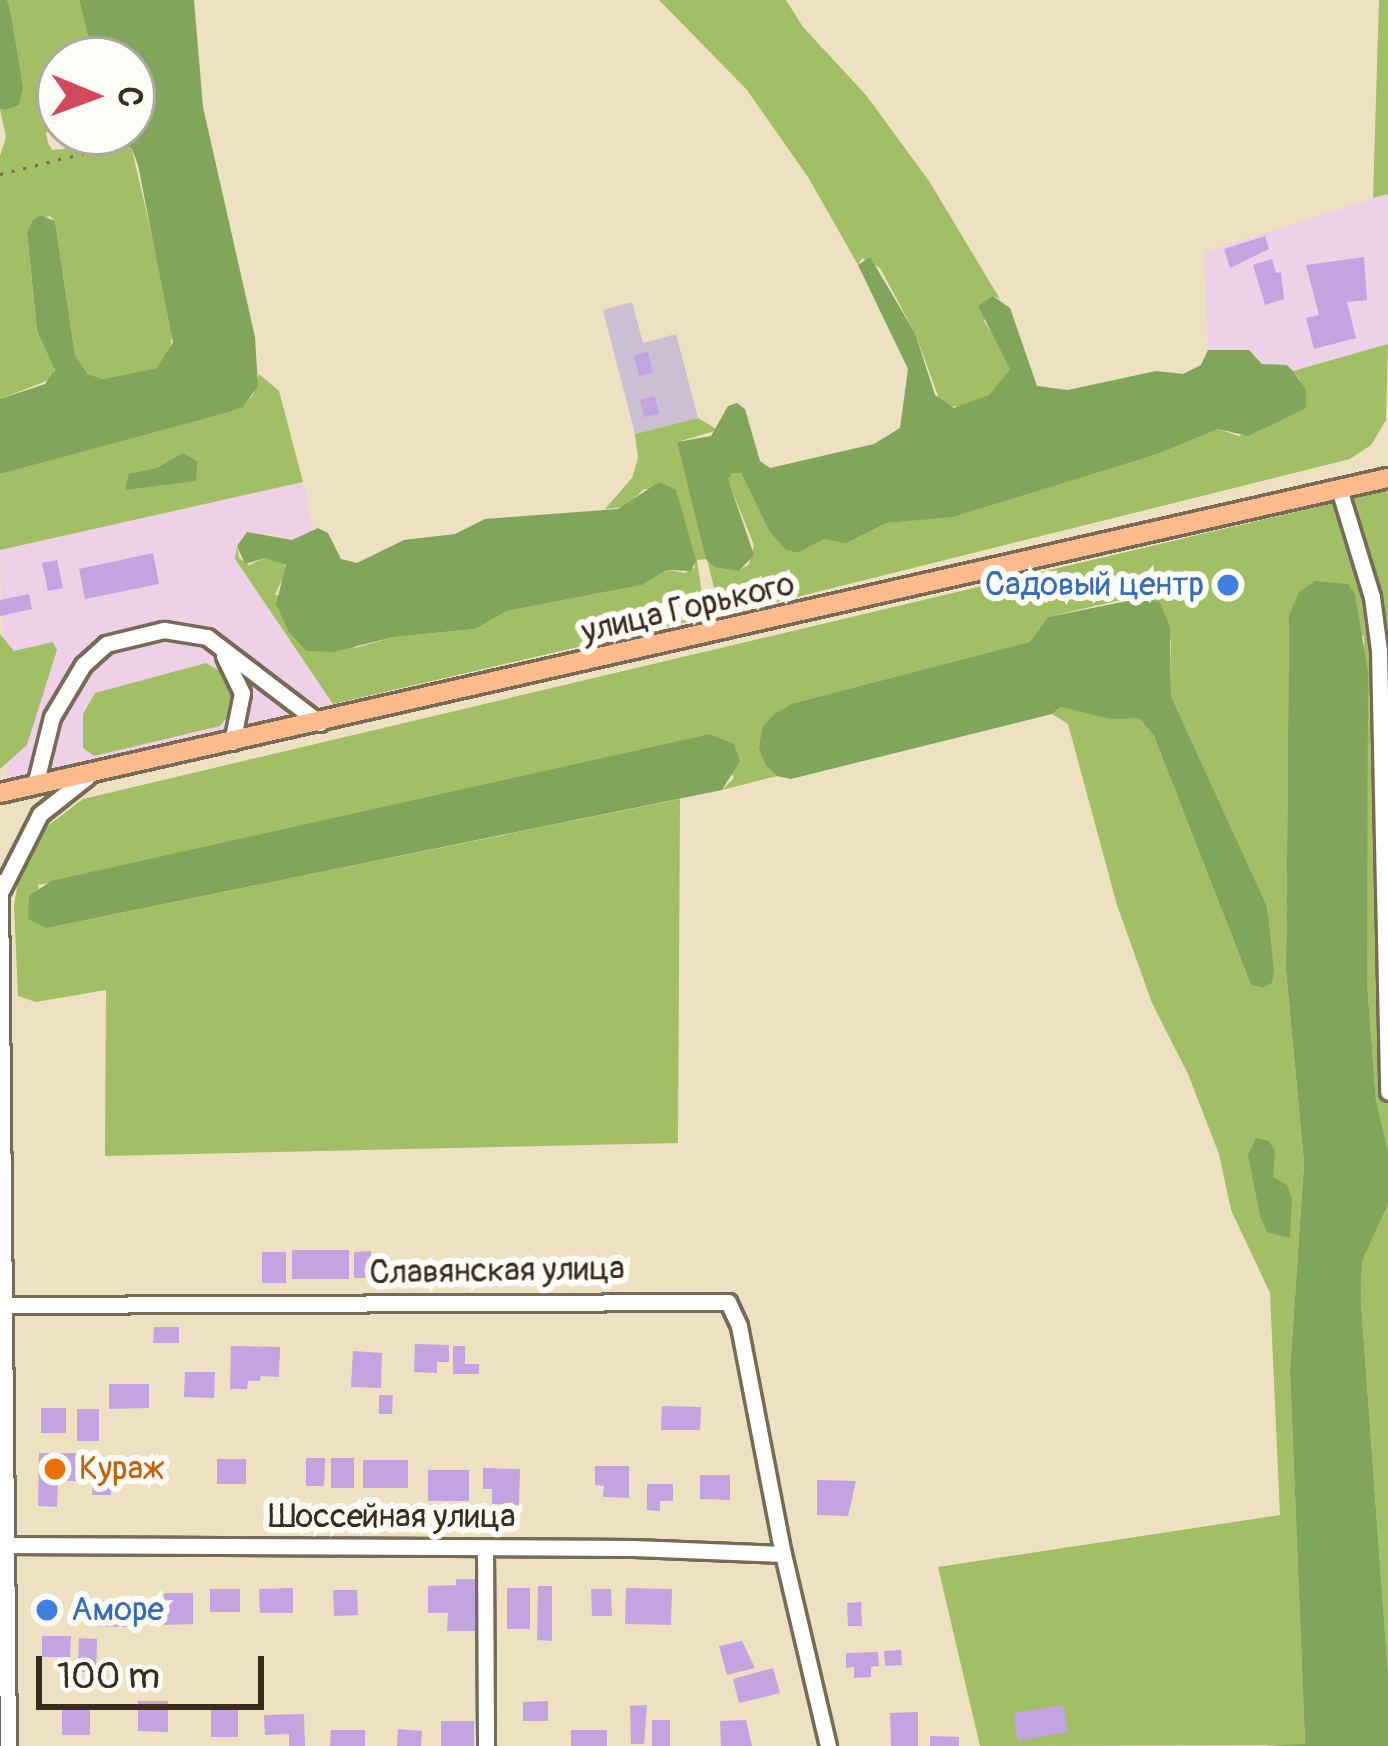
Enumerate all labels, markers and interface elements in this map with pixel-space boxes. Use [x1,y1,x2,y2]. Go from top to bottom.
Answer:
north arrow [36,36,156,156]
text: С [109,86,150,107]
street label: улица Горького [578,564,798,652]
place label: Садовый центр [985,565,1204,605]
marker: Садовый центр [1215,572,1241,598]
street label: Славянская улица [369,1249,625,1293]
place label: Кураж [79,1449,164,1489]
marker: Кураж [42,1456,68,1482]
street label: Шоссейная улица [268,1497,516,1537]
place label: Аморе [71,1590,164,1630]
marker: Аморе [34,1597,60,1623]
scale bar [42,1632,270,1706]
text: 100 m [57,1654,160,1699]

